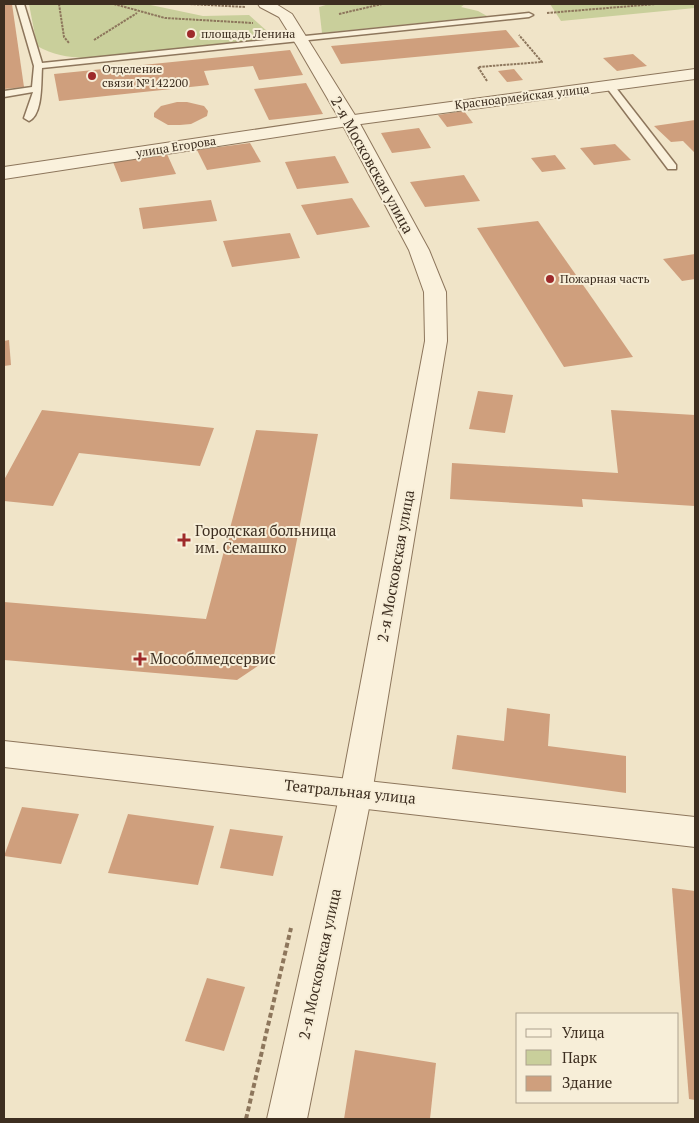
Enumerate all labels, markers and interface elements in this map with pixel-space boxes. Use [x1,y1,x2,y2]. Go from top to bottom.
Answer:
place label: площадь Ленина [201,26,295,41]
marker: площадь Ленина [185,28,197,40]
place label: Отделение связи №142200 [102,61,188,90]
marker: Отделение связи №142200 [86,70,98,82]
street label: Красноармейская улица [454,81,590,112]
street label: 2-я Московская улица [327,92,419,237]
street label: улица Егорова [134,133,217,160]
place label: Пожарная часть [560,271,650,286]
marker: Пожарная часть [544,273,556,285]
street label: 2-я Московская улица [372,488,418,643]
place label: Городская больница им. Семашко [195,520,337,557]
marker: Городская больница им. Семашко [177,533,191,547]
place label: Мособлмедсервис [150,648,276,668]
marker: Мособлмедсервис [134,653,146,665]
street label: Театральная улица [283,774,417,808]
street label: 2-я Московская улица [293,886,345,1041]
legend [516,1013,679,1103]
text: Улица [562,1022,605,1042]
text: Парк [562,1047,598,1067]
text: Здание [562,1072,612,1092]

